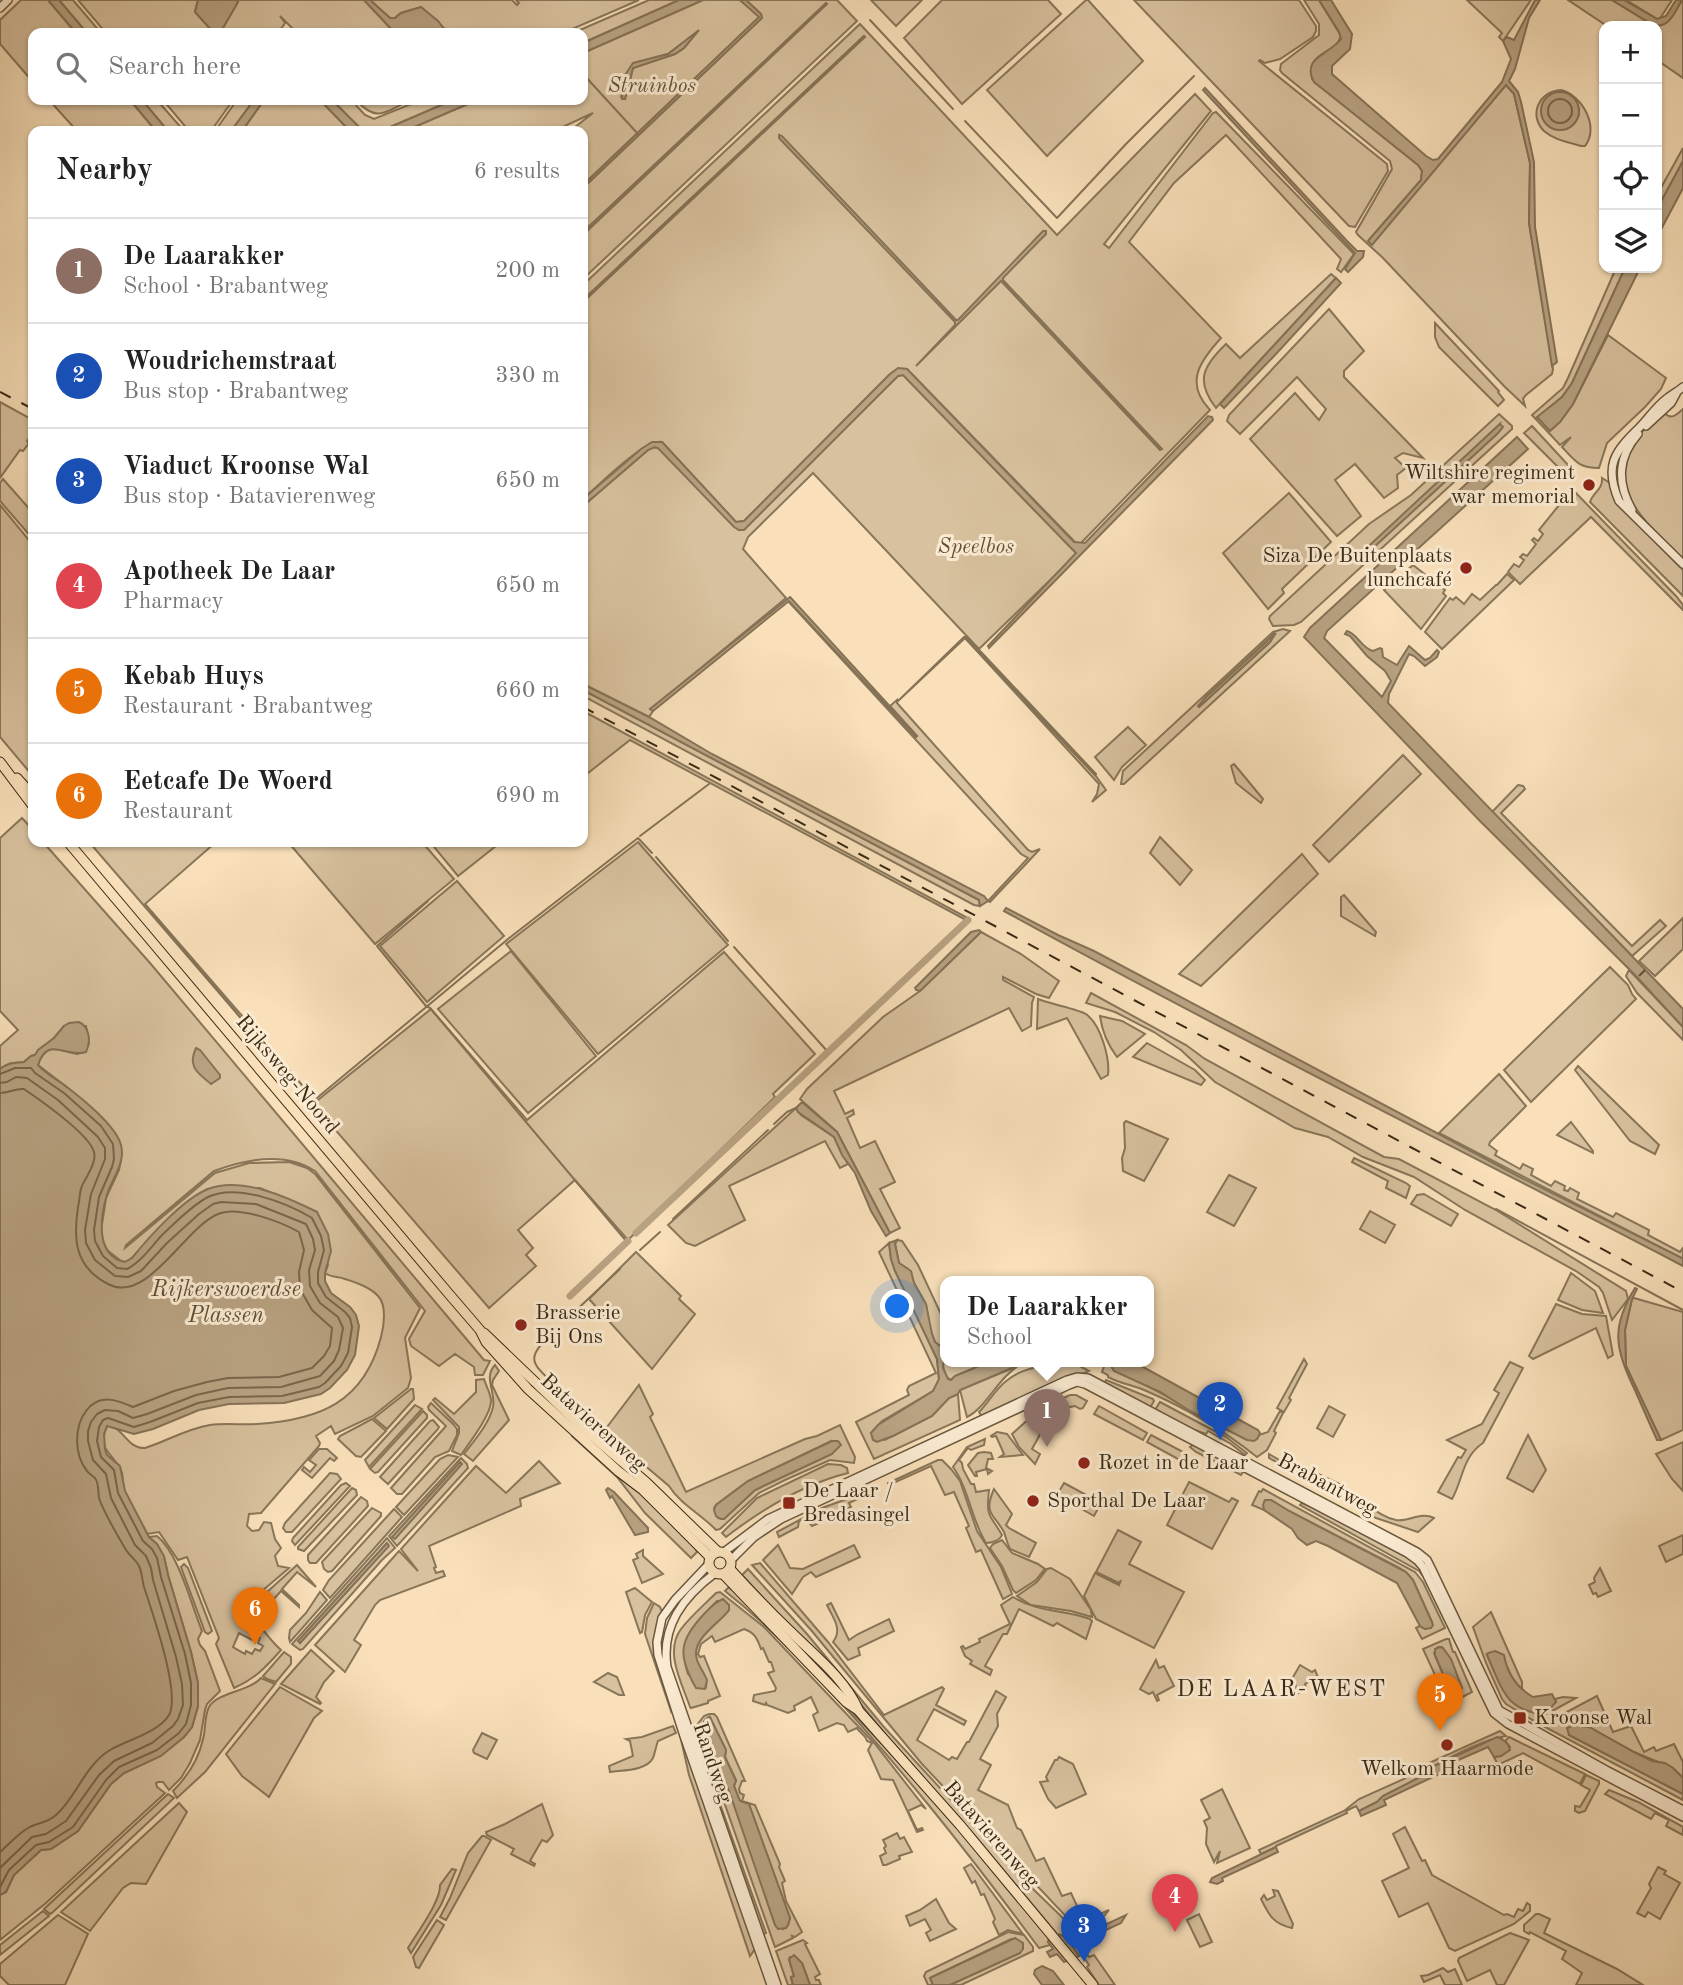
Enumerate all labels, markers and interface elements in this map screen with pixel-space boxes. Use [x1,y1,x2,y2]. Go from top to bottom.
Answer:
map controls [1599,21,1662,273]
button: + [1599,21,1662,84]
search box [28,28,588,105]
icon: search [52,48,90,86]
text: Search here [108,54,241,80]
park label: Struinbos [608,76,696,97]
button: − [1599,84,1662,147]
button: locate [1599,147,1662,210]
text: Nearby [56,156,153,186]
text: 6 results [474,160,560,183]
button: layers [1599,210,1662,273]
text: De Laarakker [123,244,284,270]
text: 1 [72,259,86,282]
text: 200 m [495,259,560,282]
text: School · Brabantweg [123,275,328,298]
text: Woudrichemstraat [123,349,336,375]
text: 2 [72,364,86,387]
text: 330 m [495,364,560,387]
text: Bus stop · Brabantweg [123,380,348,403]
text: Viaduct Kroonse Wal [123,454,369,480]
place label: Wiltshire regiment war memorial [1404,463,1575,508]
text: 3 [72,469,86,492]
text: 650 m [495,469,560,492]
marker: Wiltshire regiment war memorial [1581,477,1597,493]
text: Bus stop · Batavierenweg [123,485,375,508]
park label: Speelbos [938,537,1014,558]
place label: Siza De Buitenplaats lunchcafé [1262,546,1452,591]
text: Apotheek De Laar [123,559,335,585]
marker: Siza De Buitenplaats lunchcafé [1458,560,1474,576]
text: 4 [72,574,86,597]
text: 650 m [495,574,560,597]
text: Pharmacy [123,590,224,613]
text: Kebab Huys [123,664,264,690]
text: 5 [72,679,86,702]
text: 660 m [495,679,560,702]
text: Restaurant · Brabantweg [123,695,372,718]
text: Eetcafe De Woerd [123,769,333,795]
text: 6 [72,784,86,807]
text: 690 m [495,784,560,807]
text: Restaurant [123,800,233,823]
street label: Rijksweg-Noord [231,1012,343,1138]
popup [940,1276,1154,1367]
water label: Rijkerswoerdse Plassen [150,1278,301,1327]
your location [880,1289,914,1323]
text: De Laarakker [967,1295,1128,1321]
place label: Brasserie Bij Ons [535,1303,620,1348]
marker: Brasserie Bij Ons [513,1317,529,1333]
text: School [967,1326,1032,1349]
street label: Batavierenweg [536,1370,650,1476]
pin: 2 [1197,1382,1243,1440]
pin: 1 [1024,1389,1070,1447]
street label: Brabantweg [1274,1450,1381,1520]
place label: Rozet in de Laar [1098,1453,1249,1474]
marker: Rozet in de Laar [1076,1455,1092,1471]
place label: De Laar / Bredasingel [803,1481,910,1526]
place label: Sporthal De Laar [1047,1491,1206,1512]
marker: Sporthal De Laar [1025,1493,1041,1509]
marker: De Laar / Bredasingel [781,1495,797,1511]
pin: 6 [232,1587,278,1645]
pin: 5 [1417,1673,1463,1731]
district label: DE LAAR-WEST [1177,1678,1387,1701]
place label: Kroonse Wal [1534,1708,1652,1729]
marker: Kroonse Wal [1512,1710,1528,1726]
street label: Randweg [688,1720,736,1807]
marker: Welkom Haarmode [1439,1737,1455,1753]
place label: Welkom Haarmode [1360,1759,1534,1780]
street label: Batavierenweg [939,1777,1043,1893]
pin: 4 [1152,1874,1198,1932]
pin: 3 [1061,1904,1107,1962]

